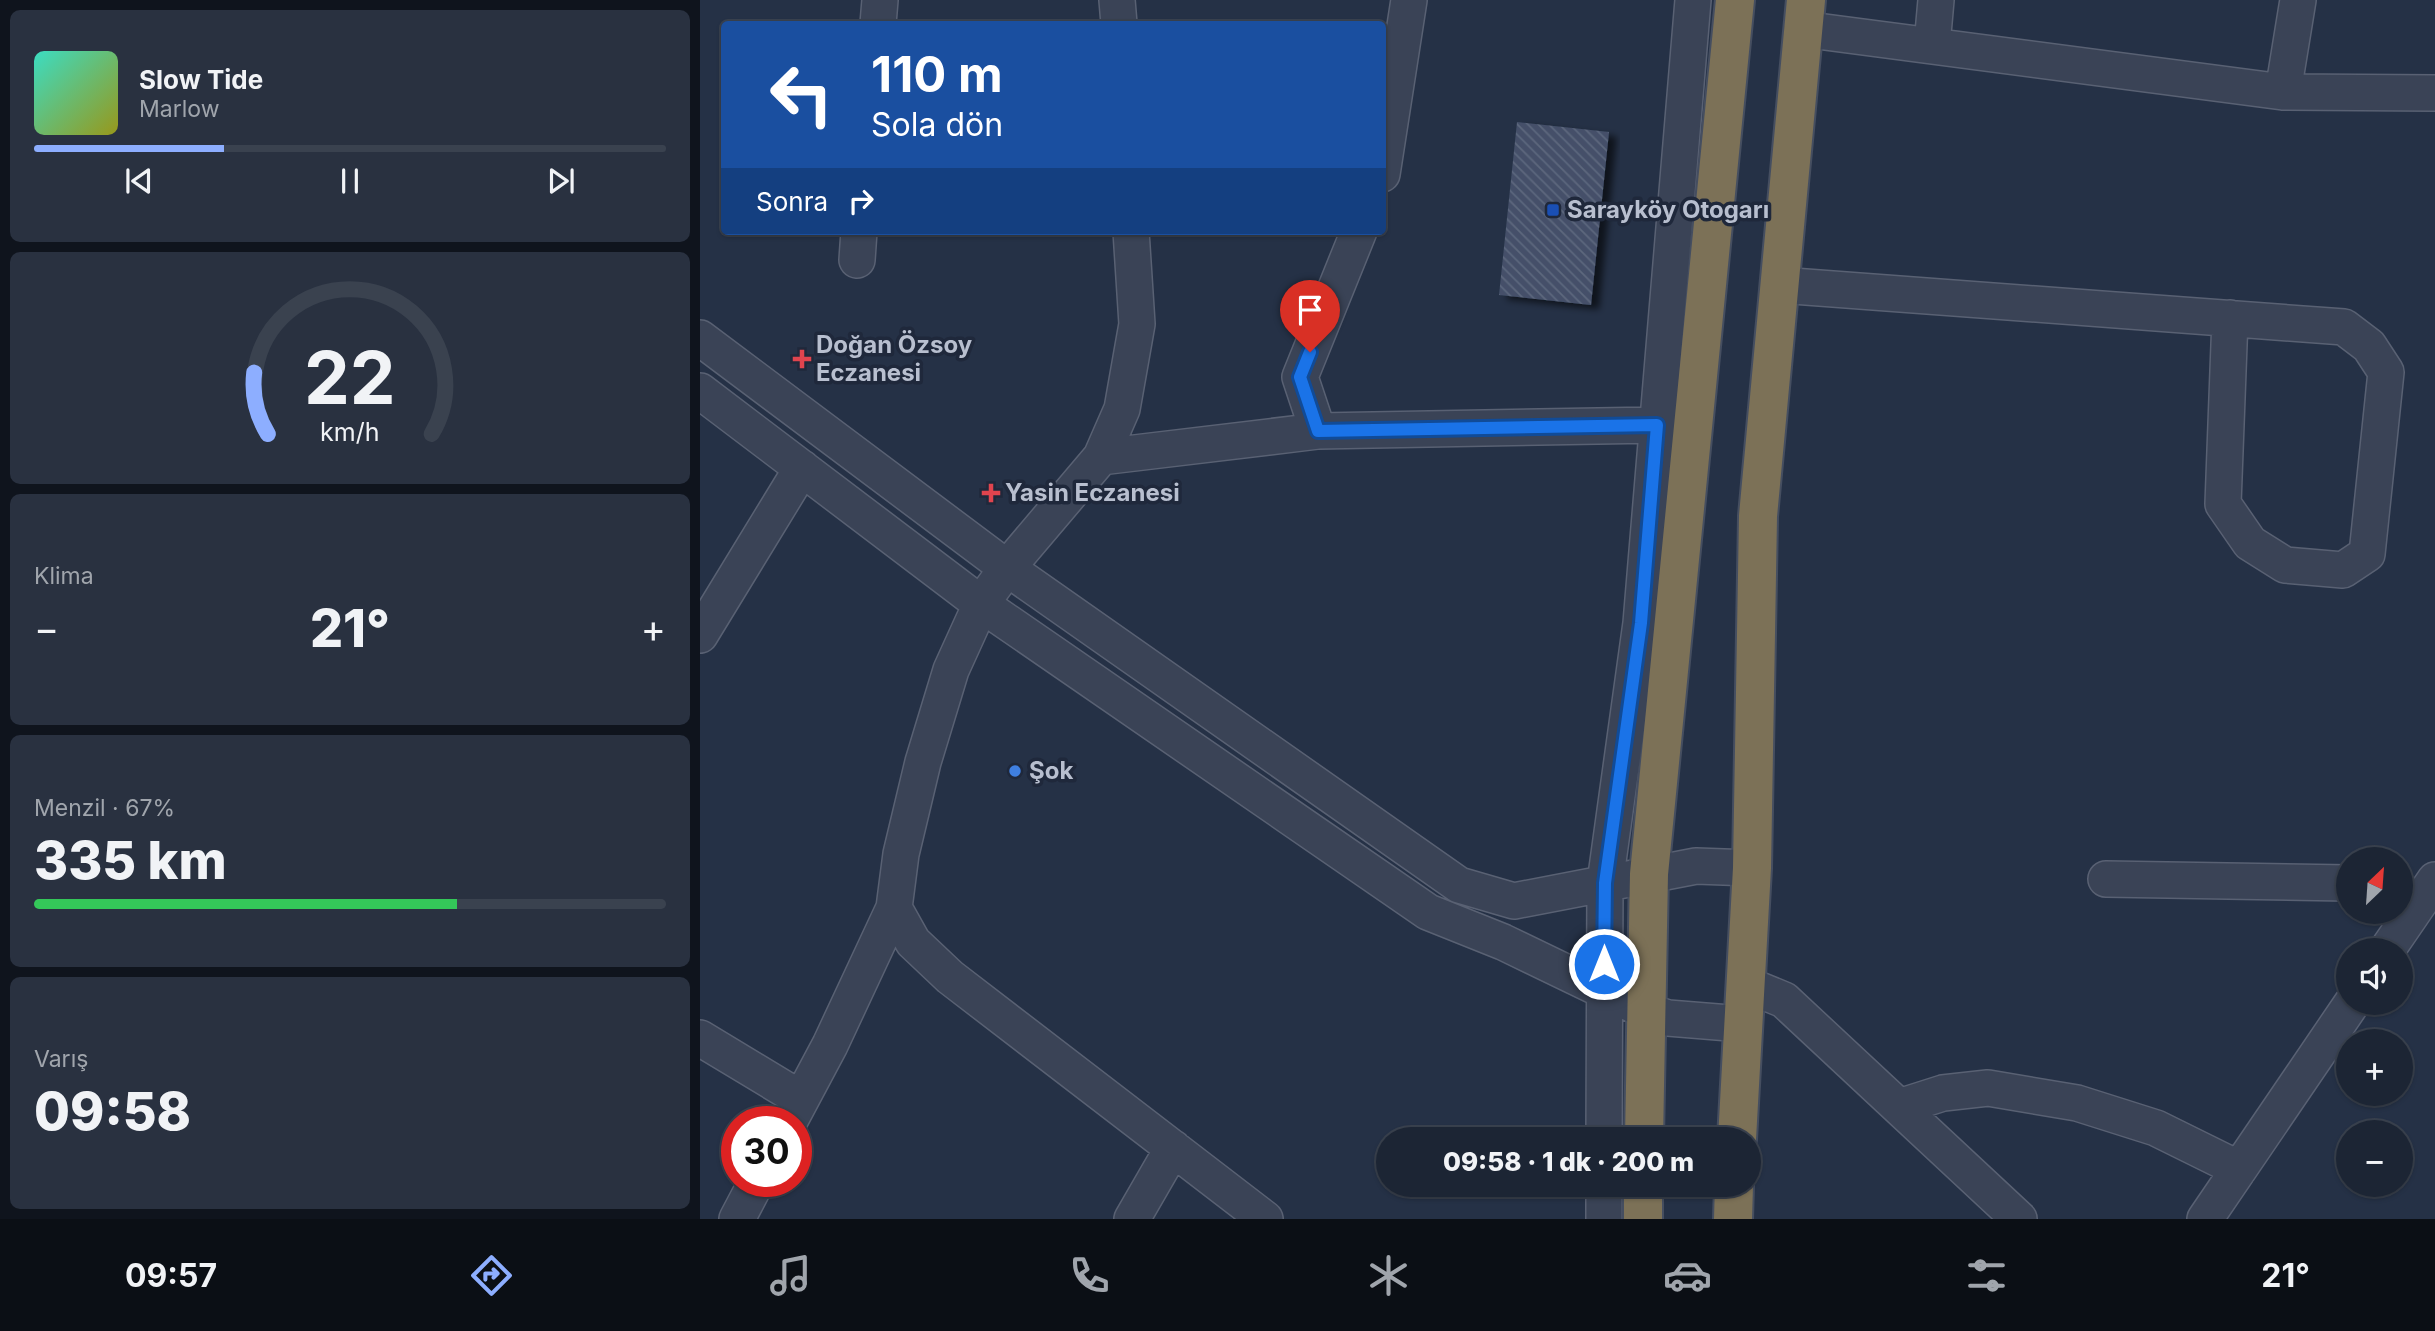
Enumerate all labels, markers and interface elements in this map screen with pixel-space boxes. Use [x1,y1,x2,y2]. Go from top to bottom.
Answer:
text: 110 m [871,45,1003,104]
icon: left [756,49,847,140]
text: Slow Tide [139,64,263,95]
text: Marlow [139,95,219,123]
text: Sola dön [871,105,1003,144]
icon: previous [120,162,158,200]
icon: pause [331,162,369,200]
icon: next [542,162,580,200]
icon: right [842,182,880,220]
text: Sonra [756,186,828,217]
place label: Sarayköy Otogarı [1567,195,1769,224]
marker: Sarayköy Otogarı [1545,202,1561,218]
pin [1280,280,1340,352]
icon: arrive [1291,291,1329,329]
place label: Doğan Özsoy Eczanesi [816,330,973,387]
text: 22 [304,333,396,422]
marker: Doğan Özsoy Eczanesi [794,351,810,367]
text: km/h [320,416,380,446]
place label: Yasin Eczanesi [1005,478,1180,507]
marker: Yasin Eczanesi [983,485,999,501]
text: Klima [34,562,94,590]
text: 21° [310,597,390,660]
text: − [34,605,59,651]
text: + [641,605,666,651]
place label: Şok [1029,756,1073,785]
marker: Şok [1007,763,1023,779]
text: Menzil · 67% [34,794,175,822]
text: 335 km [34,829,227,892]
north arrow [2336,847,2413,924]
map controls [2336,847,2413,1197]
position arrow [1567,927,1641,1001]
button: sound [2336,938,2413,1015]
button: + [2336,1029,2413,1106]
text: Varış [34,1045,88,1073]
text: 09:58 [34,1080,191,1143]
speed limit sign: 30 [721,1106,812,1197]
button: − [2336,1120,2413,1197]
text: 09:58 · 1 dk · 200 m [1443,1146,1694,1177]
icon: directions [467,1251,516,1300]
icon: music [766,1251,815,1300]
icon: phone [1065,1251,1114,1300]
icon: climate [1364,1251,1413,1300]
icon: car [1663,1251,1712,1300]
icon: filters [1962,1251,2011,1300]
text: 09:57 [125,1256,217,1295]
text: 21° [2261,1256,2310,1295]

